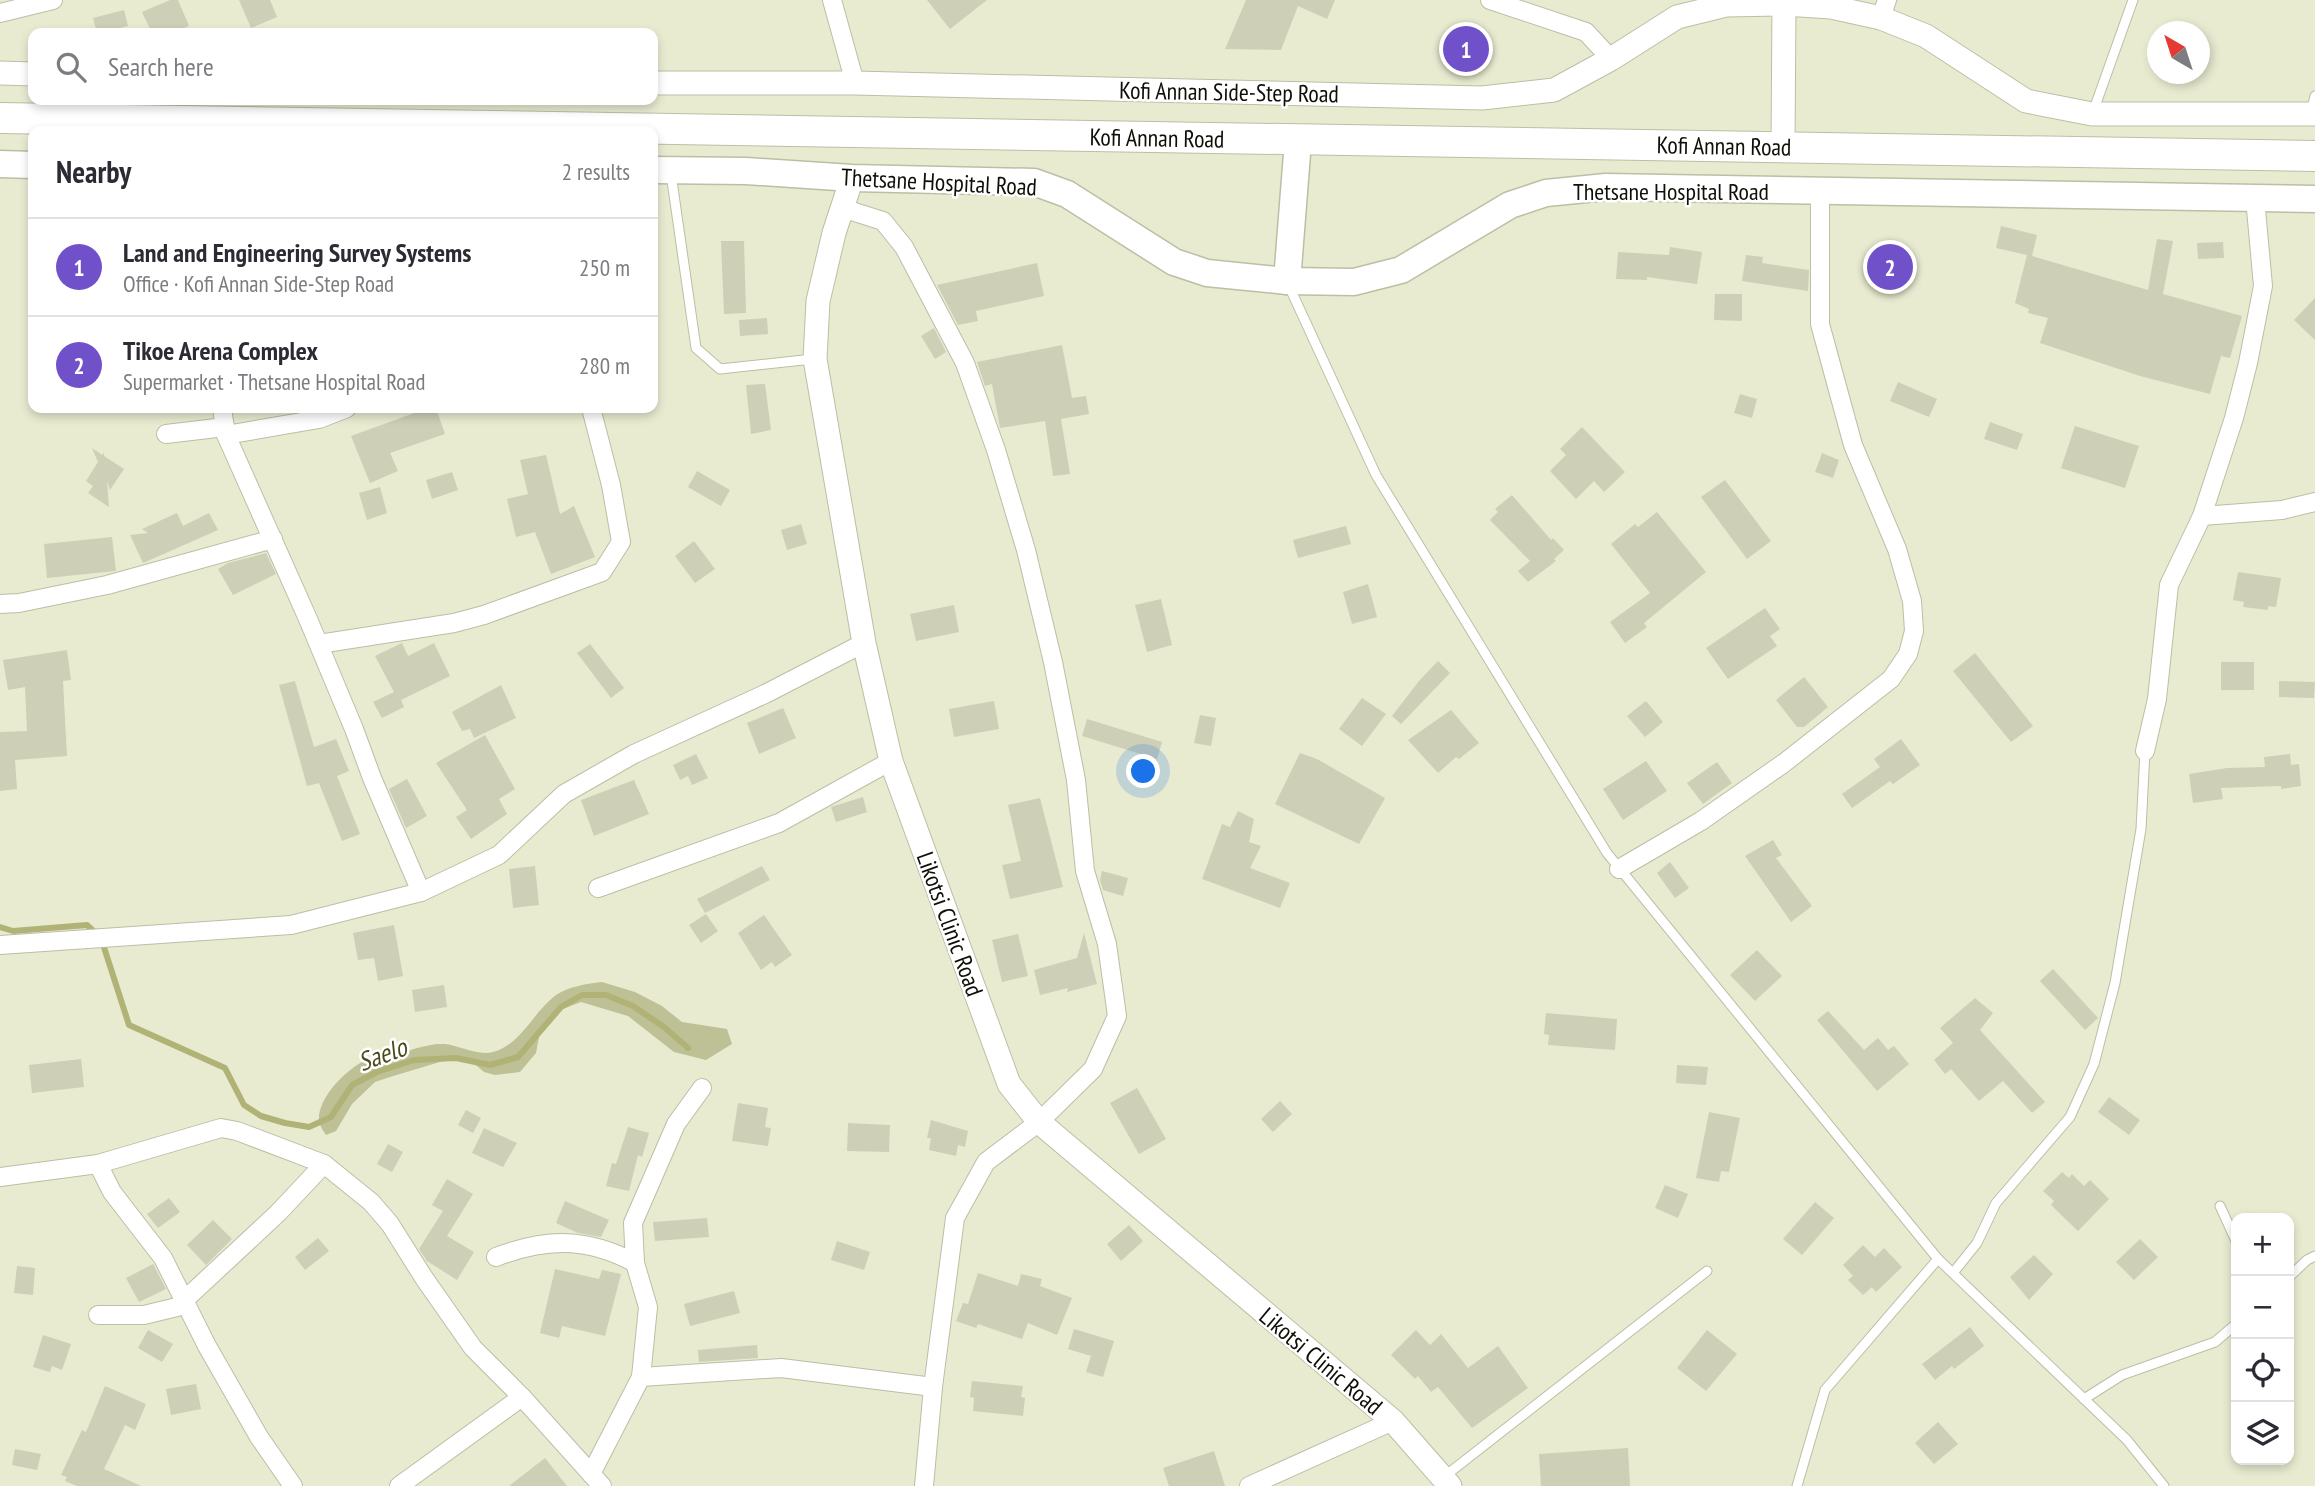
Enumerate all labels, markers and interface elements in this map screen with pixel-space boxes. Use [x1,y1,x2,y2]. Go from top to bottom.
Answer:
north arrow [2147,21,2210,84]
pin: 1 [1443,23,1489,75]
search box [28,28,658,105]
icon: search [52,48,90,86]
text: Search here [108,50,214,83]
street label: Kofi Annan Side-Step Road [1119,75,1339,109]
street label: Kofi Annan Road [1089,121,1225,155]
street label: Kofi Annan Road [1656,129,1792,163]
text: Nearby [56,152,131,191]
text: 2 results [562,157,630,186]
street label: Thetsane Hospital Road [840,161,1038,203]
street label: Thetsane Hospital Road [1573,176,1769,207]
text: Land and Engineering Survey Systems [123,236,471,269]
pin: 2 [1867,241,1913,293]
text: 1 [74,253,85,282]
text: 250 m [579,253,630,282]
text: Office · Kofi Annan Side-Step Road [123,269,394,298]
text: Tikoe Arena Complex [123,334,318,367]
text: 2 [74,351,85,380]
text: 280 m [579,351,630,380]
text: Supermarket · Thetsane Hospital Road [123,367,425,396]
your location [1126,754,1160,788]
street label: Likotsi Clinic Road [910,848,990,1000]
water label: Saelo [353,1029,413,1078]
map controls [2231,1213,2294,1465]
button: + [2231,1213,2294,1276]
button: − [2231,1276,2294,1339]
street label: Likotsi Clinic Road [1253,1301,1389,1421]
button: locate [2231,1339,2294,1402]
button: layers [2231,1402,2294,1465]

